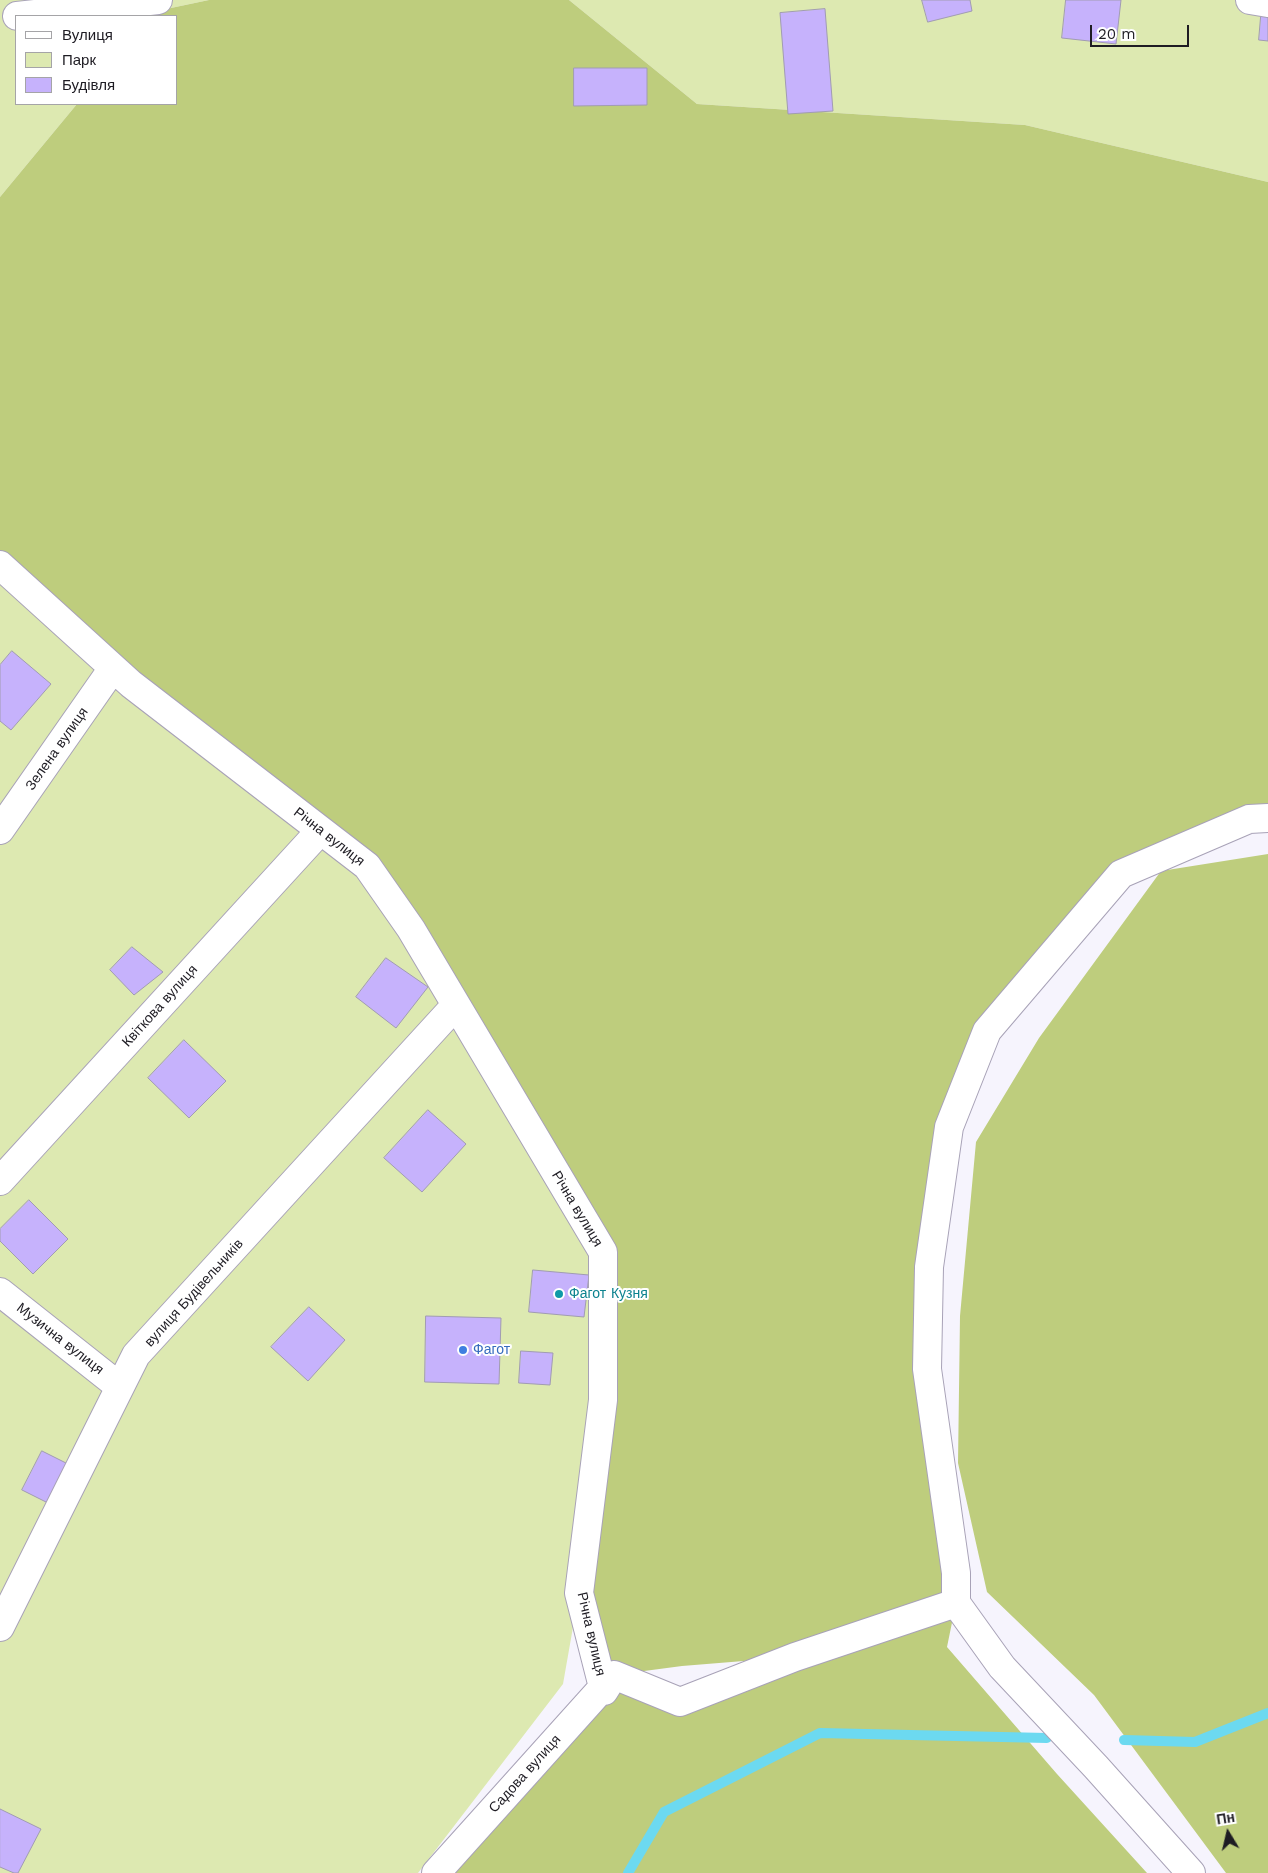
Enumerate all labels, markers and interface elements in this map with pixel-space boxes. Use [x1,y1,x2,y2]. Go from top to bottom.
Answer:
legend [15,15,178,105]
scale bar [1093,15,1192,47]
text: 20 m [1098,25,1136,43]
text: Вулиця [62,26,113,44]
text: Парк [62,51,96,69]
text: Будівля [62,76,115,94]
street label: Зелена вулиця [22,704,92,794]
street label: Річна вулиця [290,804,368,870]
street label: Квіткова вулиця [119,962,201,1050]
street label: Річна вулиця [548,1168,606,1250]
street label: вулиця Будівельників [141,1236,247,1350]
place label: Фагот Кузня [569,1286,648,1302]
marker: Фагот Кузня [553,1288,565,1300]
street label: Музична вулиця [13,1300,107,1378]
place label: Фагот [473,1342,510,1358]
marker: Фагот [457,1344,469,1356]
street label: Річна вулиця [573,1590,609,1678]
street label: Садова вулиця [486,1731,564,1817]
north arrow [1203,1808,1253,1858]
text: Пн [1215,1809,1236,1828]

